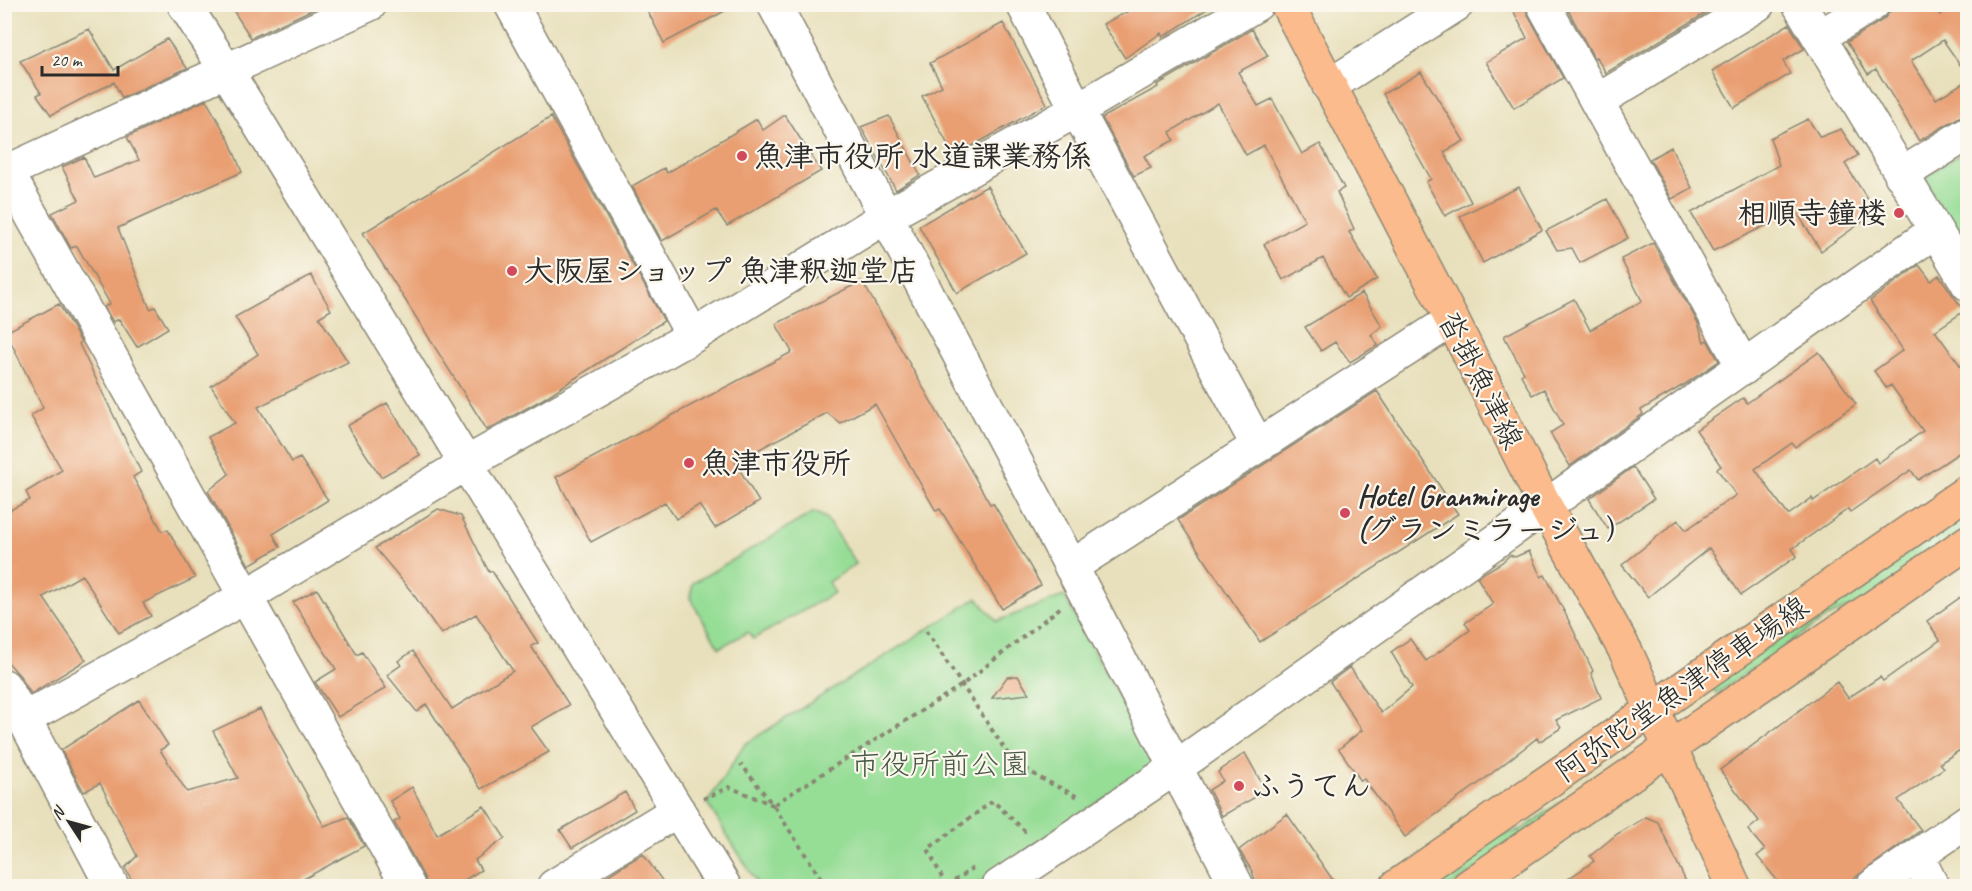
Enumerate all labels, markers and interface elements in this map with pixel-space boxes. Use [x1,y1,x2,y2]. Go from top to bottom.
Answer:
scale bar [42,39,118,77]
text: 20 m [51,49,84,71]
place label: 魚津市役所 水道課業務係 [754,137,1091,175]
marker: 魚津市役所 水道課業務係 [735,149,749,163]
place label: 相順寺鐘楼 [1737,194,1887,232]
marker: 相順寺鐘楼 [1892,206,1906,220]
place label: 大阪屋ショップ 魚津釈迦堂店 [524,252,919,290]
marker: 大阪屋ショップ 魚津釈迦堂店 [505,264,519,278]
street label: 沓掛魚津線 [1430,305,1532,455]
place label: 魚津市役所 [701,444,851,482]
marker: 魚津市役所 [682,456,696,470]
place label: Hotel Granmirage (グランミラージュ） [1357,477,1635,549]
marker: Hotel Granmirage (グランミラージュ） [1338,506,1352,520]
street label: 阿弥陀堂魚津停車場線 [1548,587,1816,791]
park label: 市役所前公園 [850,745,1030,783]
place label: ふうてん [1251,767,1371,805]
marker: ふうてん [1232,779,1246,793]
north arrow [39,792,99,852]
text: N [47,801,70,824]

